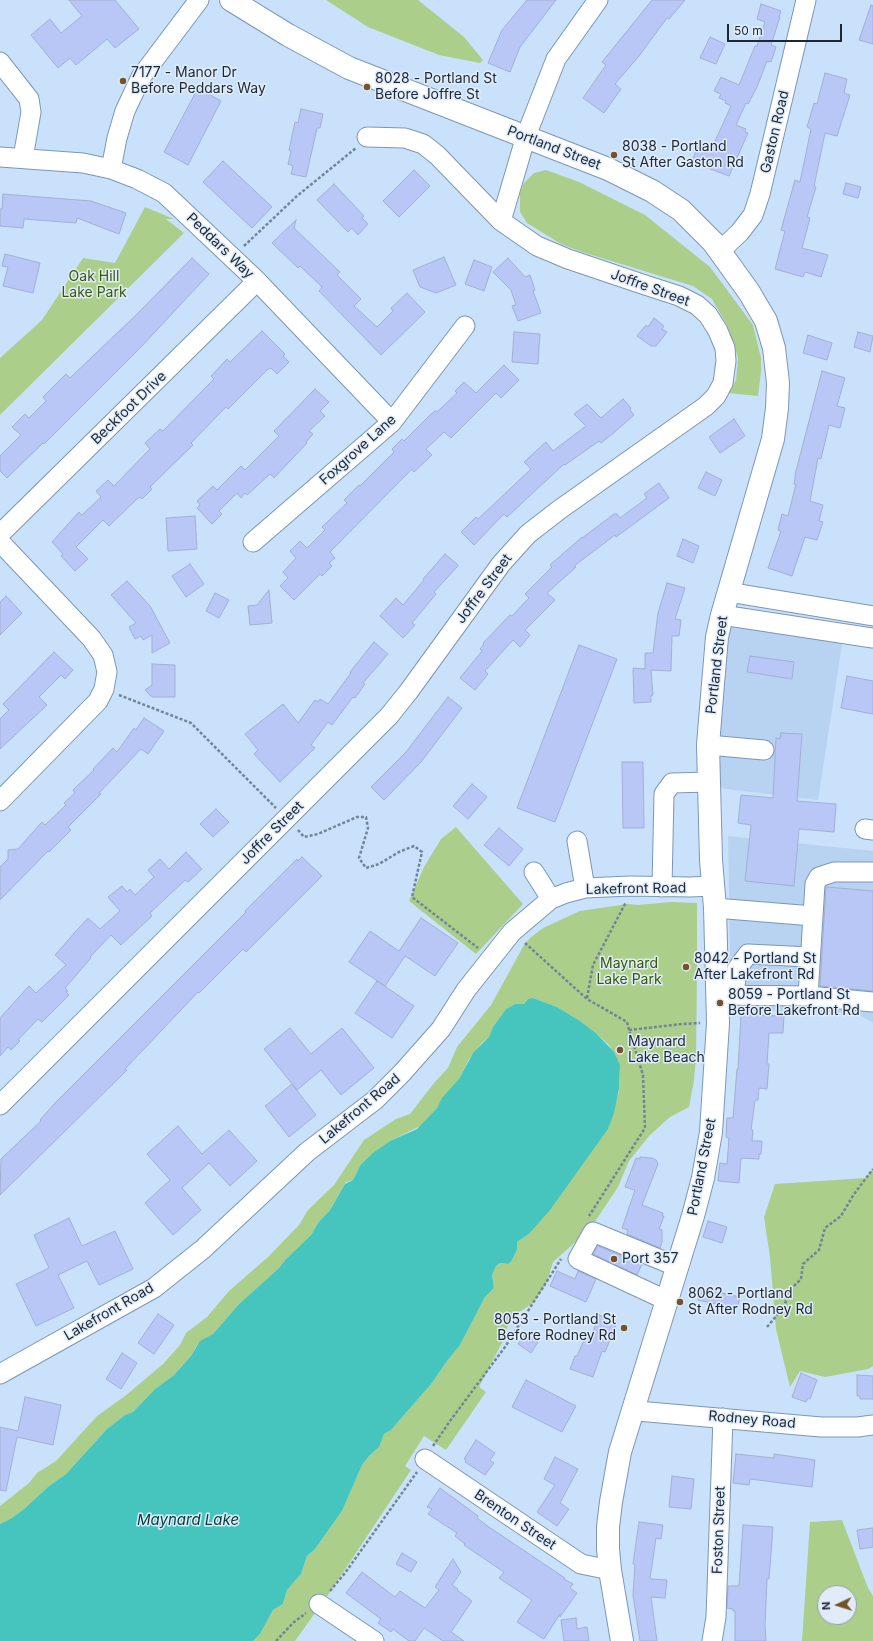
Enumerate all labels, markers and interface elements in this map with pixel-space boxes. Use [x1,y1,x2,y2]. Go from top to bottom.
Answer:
scale bar [729,16,844,42]
text: 50 m [734,23,763,38]
place label: 7177 - Manor Dr Before Peddars Way [131,65,266,98]
place label: 8028 - Portland St Before Joffre St [375,71,497,104]
marker: 7177 - Manor Dr Before Peddars Way [118,76,128,86]
marker: 8028 - Portland St Before Joffre St [362,82,372,92]
street label: Gaston Road [757,89,793,175]
street label: Portland Street [505,122,603,174]
place label: 8038 - Portland St After Gaston Rd [622,139,744,172]
marker: 8038 - Portland St After Gaston Rd [609,150,619,160]
street label: Peddars Way [183,210,257,282]
street label: Joffre Street [608,266,692,310]
park label: Oak Hill Lake Park [61,269,127,302]
street label: Beckfoot Drive [88,368,170,448]
street label: Foxgrove Lane [316,411,400,489]
street label: Joffre Street [452,551,516,627]
street label: Portland Street [703,615,731,715]
street label: Joffre Street [237,798,307,868]
street label: Lakefront Road [586,880,686,898]
place label: 8042 - Portland St After Lakefront Rd [694,951,816,984]
park label: Maynard Lake Park [596,956,662,988]
marker: 8042 - Portland St After Lakefront Rd [681,962,691,972]
place label: 8059 - Portland St Before Lakefront Rd [728,987,860,1020]
marker: 8059 - Portland St Before Lakefront Rd [715,998,725,1008]
place label: Maynard Lake Beach [628,1034,705,1066]
marker: Maynard Lake Beach [615,1045,625,1055]
street label: Lakefront Road [316,1070,404,1148]
street label: Portland Street [684,1117,720,1217]
place label: Port 357 [622,1251,678,1267]
marker: Port 357 [609,1254,619,1264]
street label: Lakefront Road [61,1280,157,1344]
place label: 8062 - Portland St After Rodney Rd [688,1286,813,1318]
marker: 8062 - Portland St After Rodney Rd [675,1297,685,1307]
place label: 8053 - Portland St Before Rodney Rd [494,1312,616,1344]
marker: 8053 - Portland St Before Rodney Rd [619,1323,629,1333]
street label: Rodney Road [708,1408,796,1432]
street label: Brenton Street [471,1486,559,1554]
street label: Foston Street [709,1486,729,1574]
water label: Maynard Lake [137,1511,239,1529]
north arrow [817,1585,857,1625]
text: N [819,1601,833,1610]

